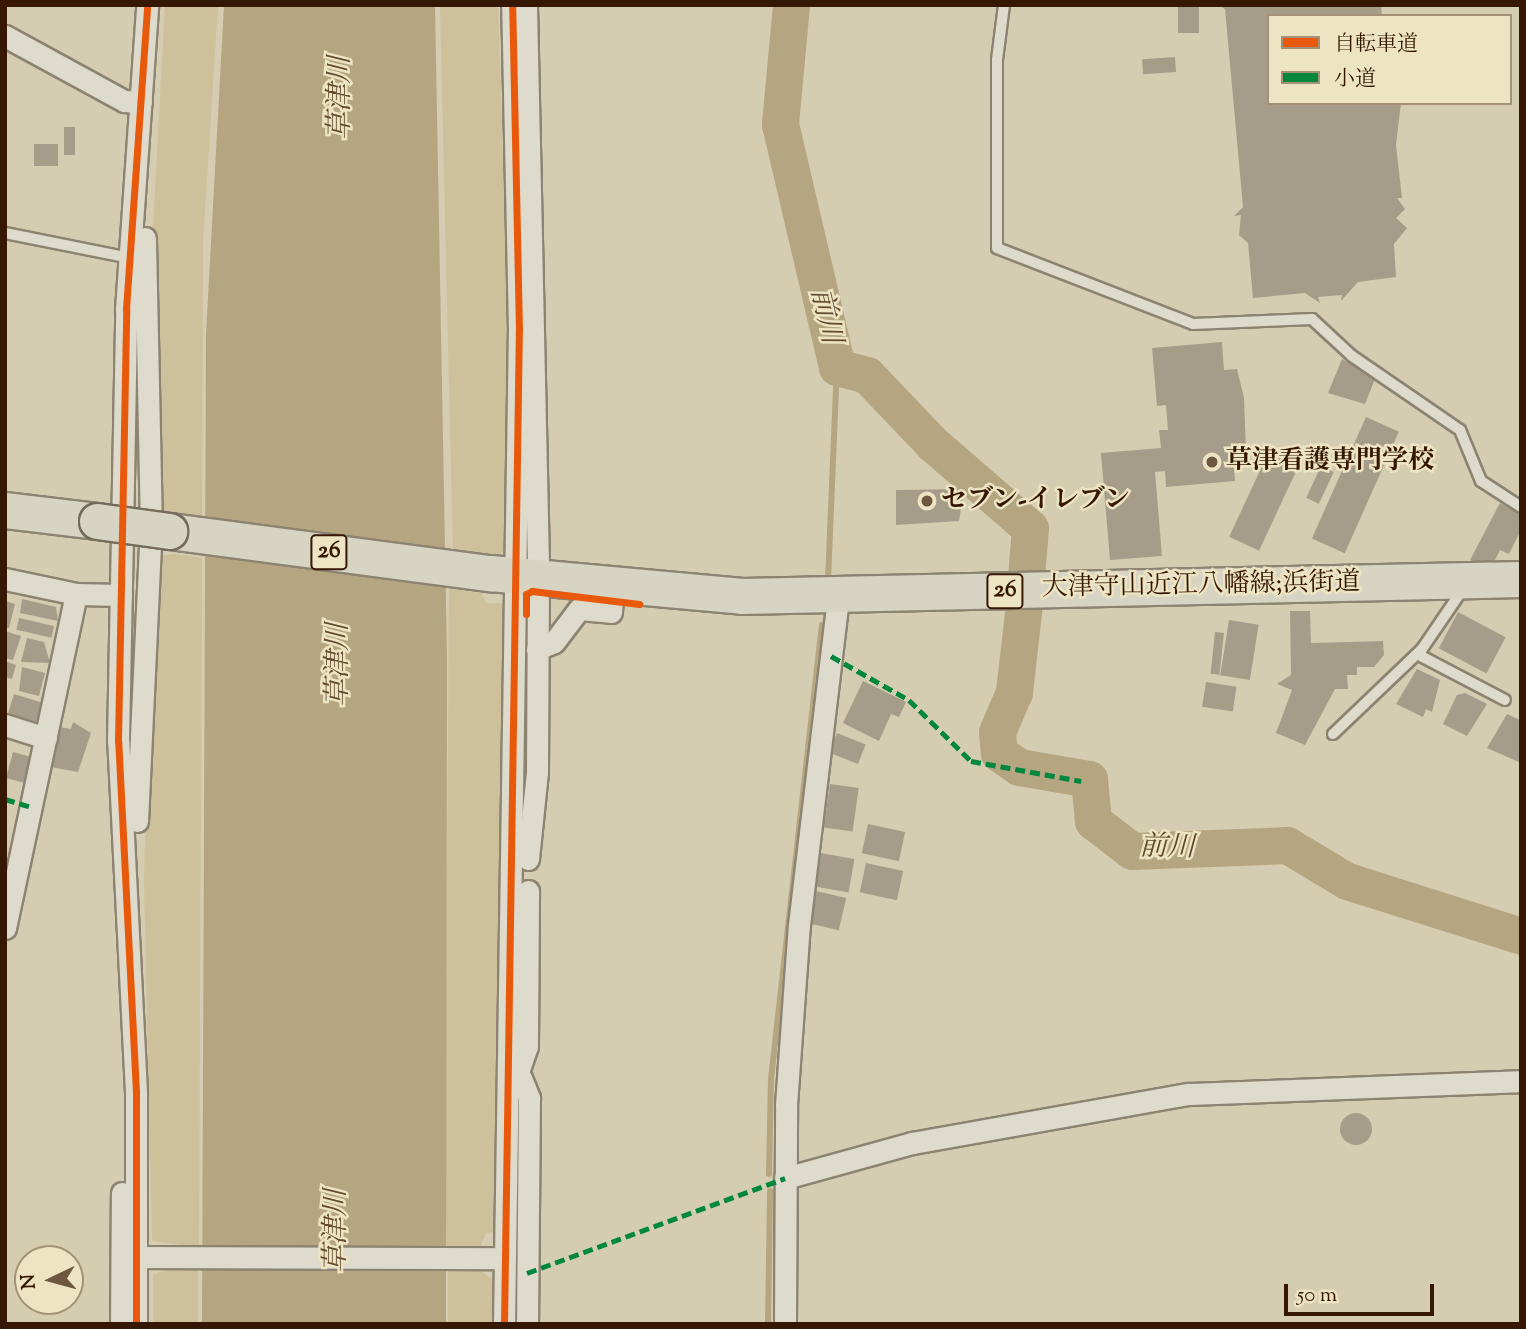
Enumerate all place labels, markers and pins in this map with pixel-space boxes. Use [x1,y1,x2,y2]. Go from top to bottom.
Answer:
place label: 草津看護専門学校 [1226,446,1434,478]
marker: 草津看護専門学校 [1204,454,1220,470]
place label: セブン-イレブン [941,485,1132,517]
marker: セブン-イレブン [919,493,935,509]

